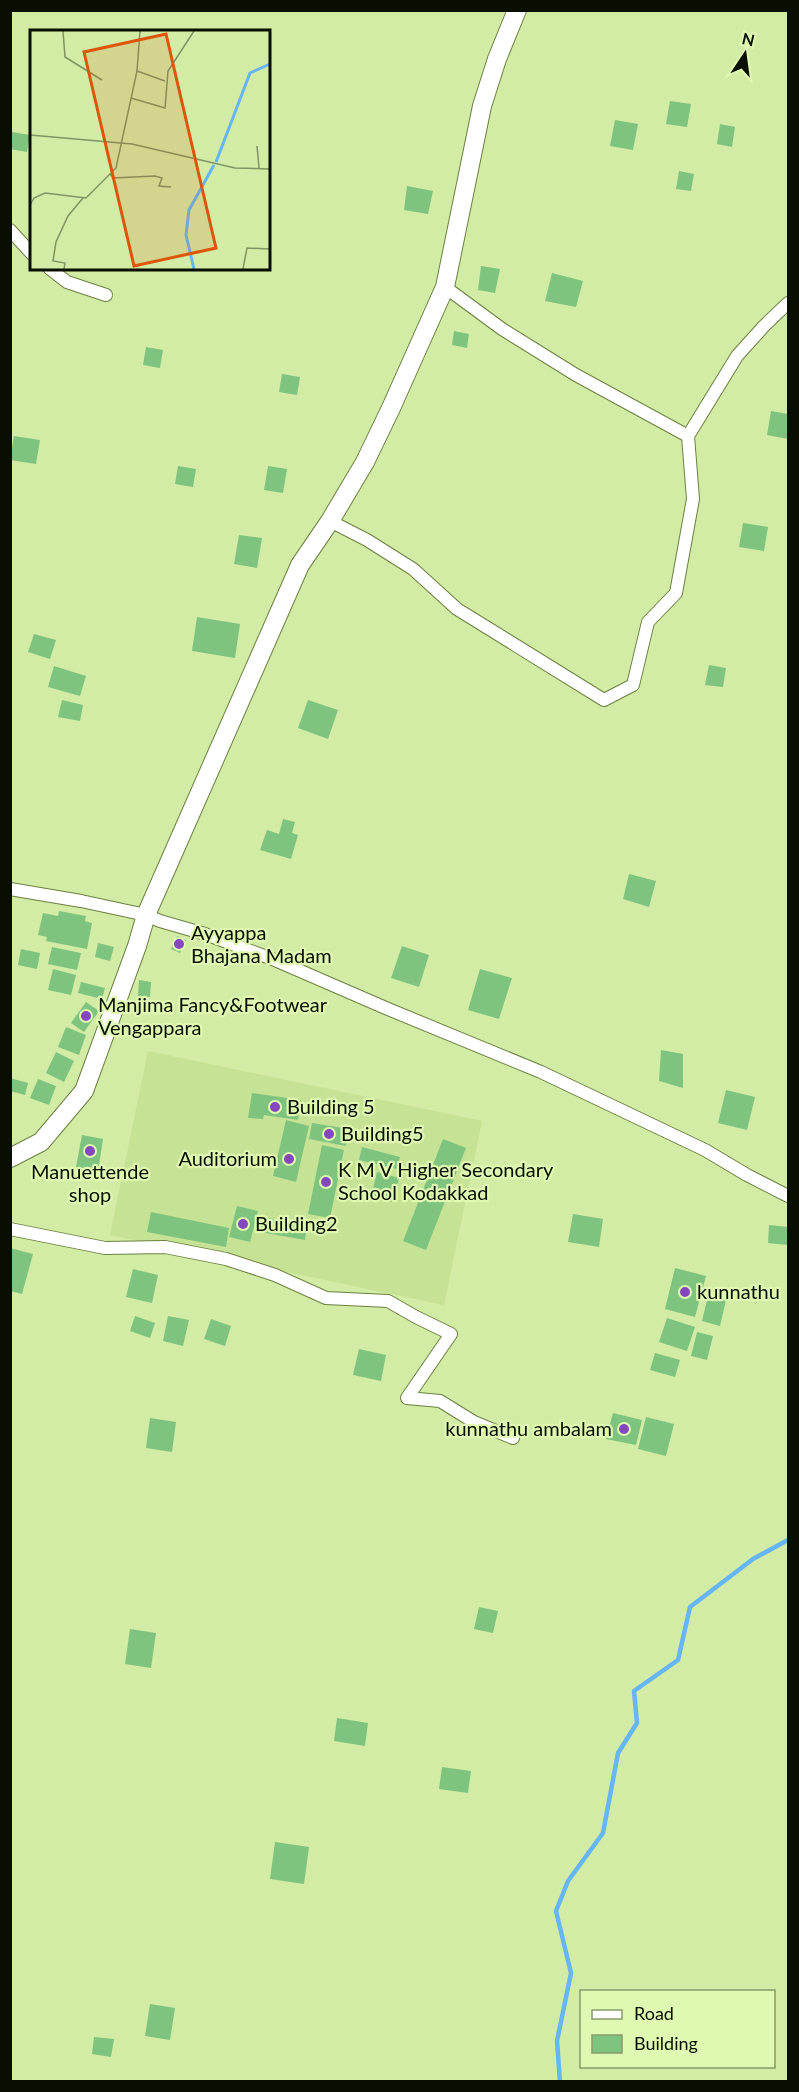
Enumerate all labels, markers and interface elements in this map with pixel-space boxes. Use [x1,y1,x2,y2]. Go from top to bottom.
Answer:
north arrow [715,24,775,84]
text: N [740,28,757,50]
inset map [30,30,270,270]
place label: Ayyappa Bhajana Madam [191,920,332,967]
marker: Ayyappa Bhajana Madam [172,937,186,951]
place label: Manjima Fancy&Footwear Vengappara [98,992,328,1039]
marker: Manjima Fancy&Footwear Vengappara [79,1009,93,1023]
place label: Building 5 [287,1094,375,1118]
marker: Building 5 [268,1100,282,1114]
place label: Building5 [341,1121,424,1145]
marker: Building5 [322,1127,336,1141]
marker: Manuettende shop [83,1144,97,1158]
place label: Auditorium [178,1146,277,1170]
marker: Auditorium [282,1152,296,1166]
place label: K M V Higher Secondary School Kodakkad [338,1157,554,1204]
place label: Manuettende shop [31,1159,149,1206]
marker: K M V Higher Secondary School Kodakkad [319,1175,333,1189]
place label: Building2 [255,1211,338,1235]
marker: Building2 [236,1217,250,1231]
place label: kunnathu [697,1279,780,1303]
marker: kunnathu [678,1285,692,1299]
place label: kunnathu ambalam [445,1416,612,1440]
marker: kunnathu ambalam [617,1422,631,1436]
legend [580,1990,775,2068]
text: Road [634,2002,674,2024]
text: Building [634,2032,698,2054]

